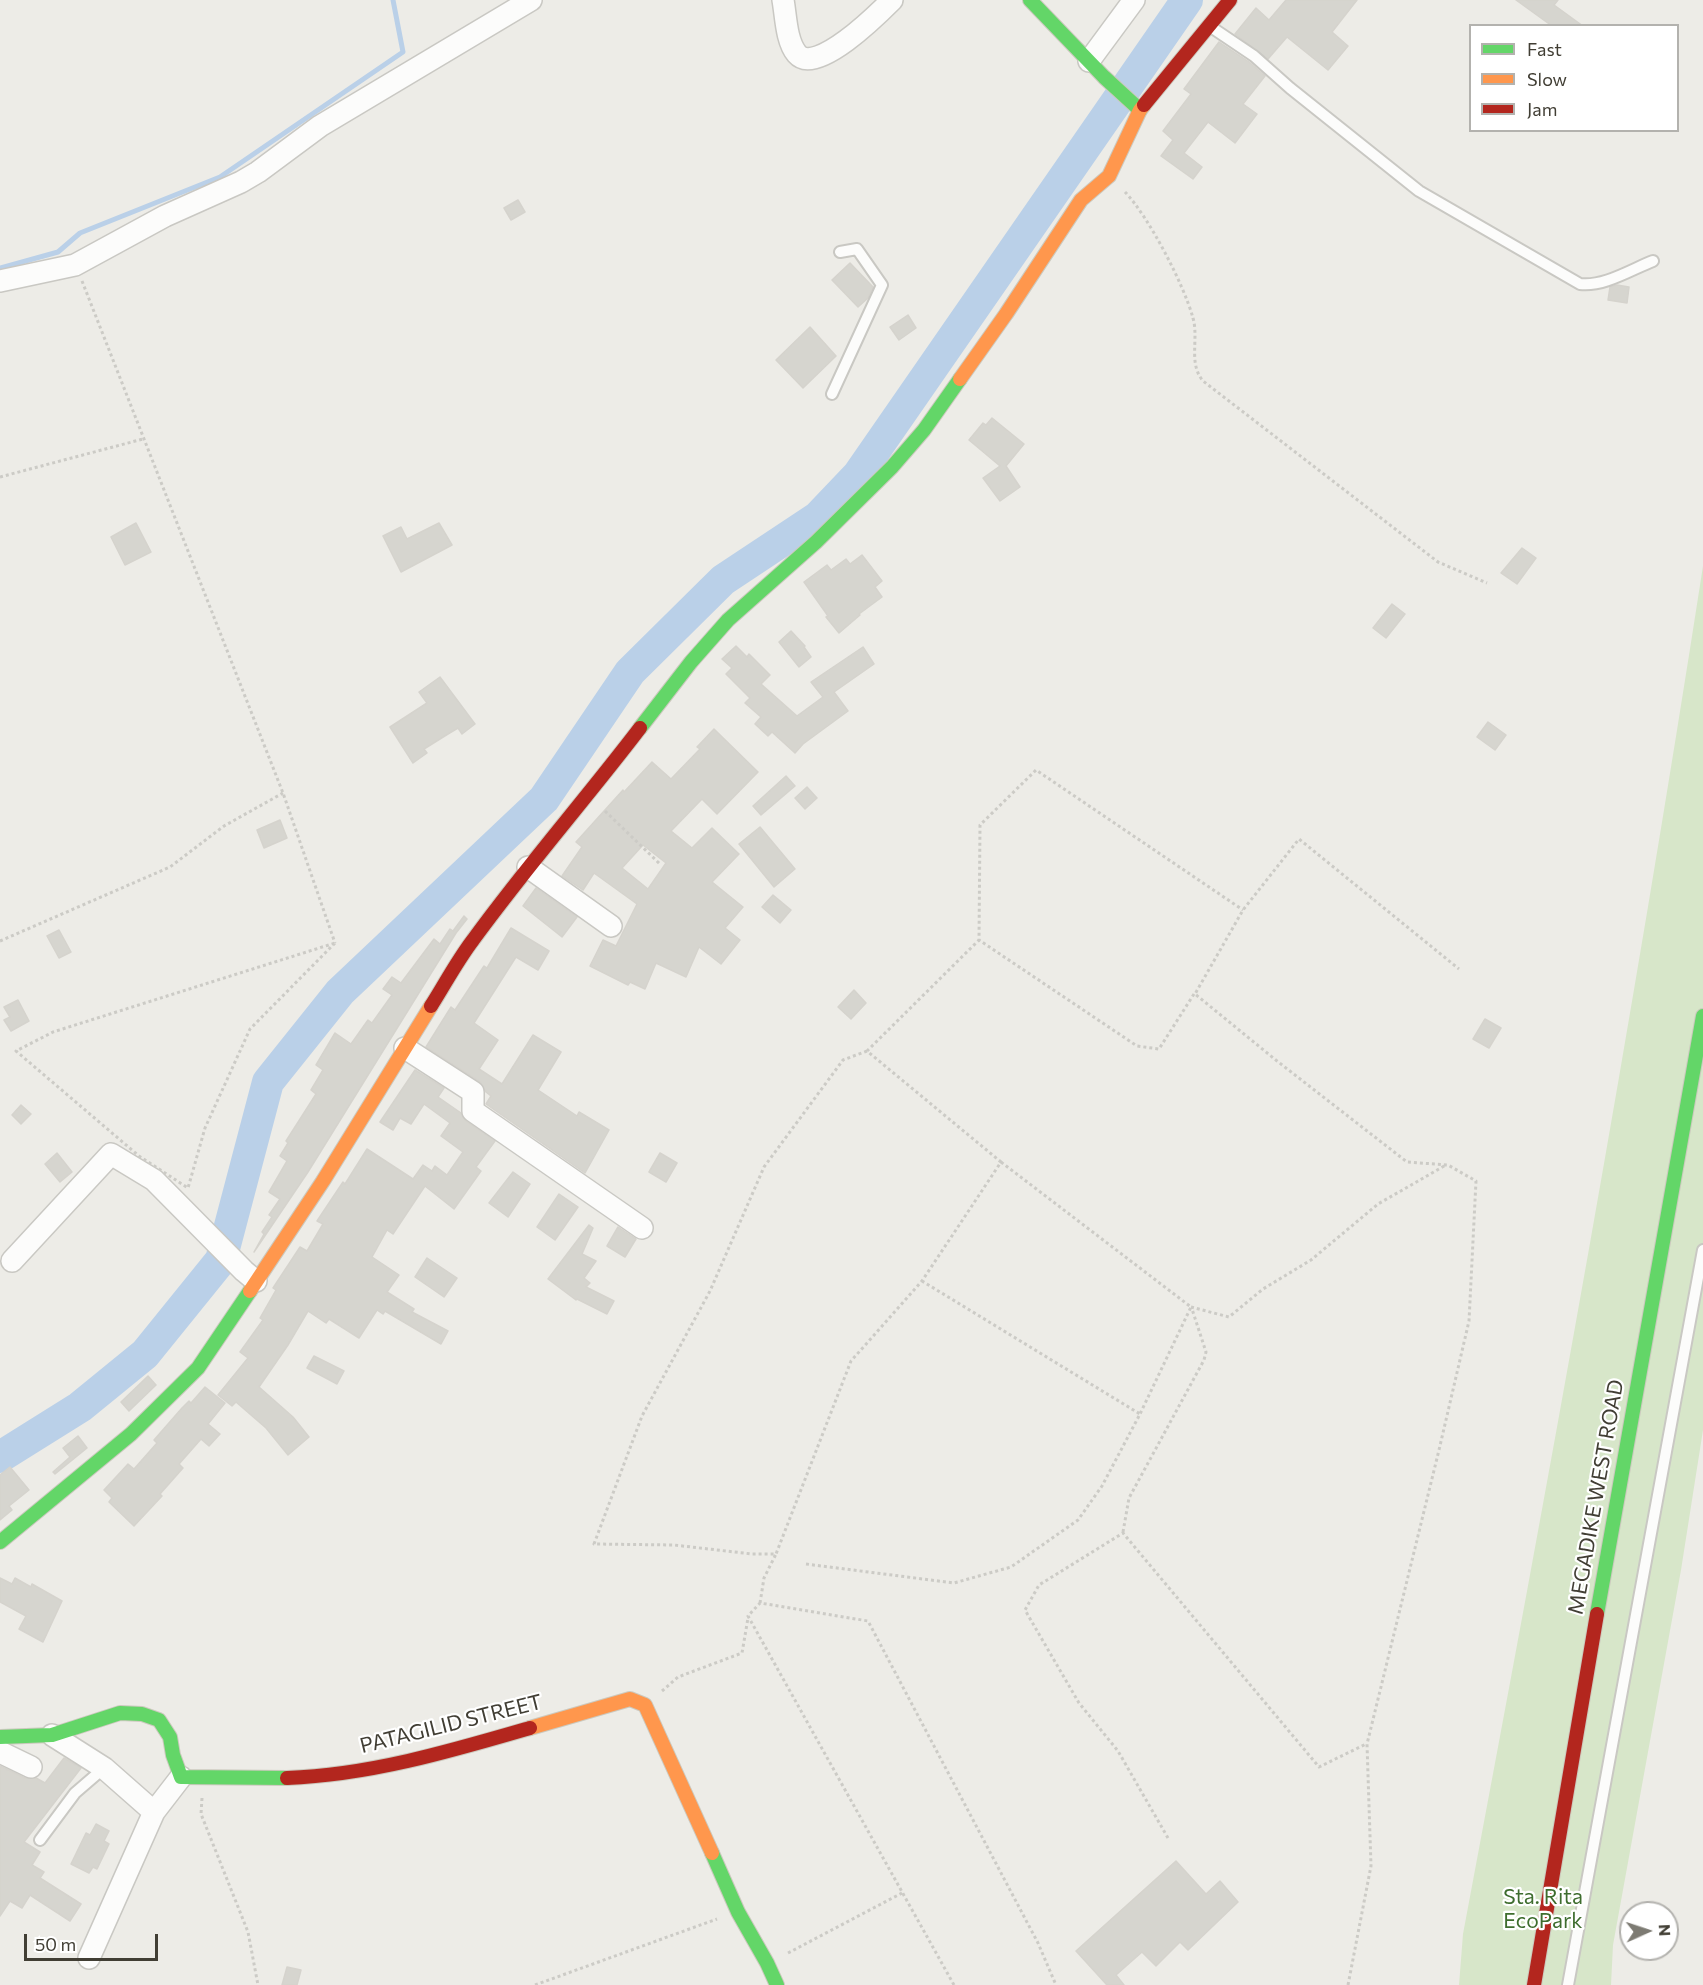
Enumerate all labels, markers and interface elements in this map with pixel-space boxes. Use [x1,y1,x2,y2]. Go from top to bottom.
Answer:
legend [1469,24,1679,132]
text: Fast [1527,38,1562,60]
text: Slow [1527,68,1567,90]
text: Jam [1527,98,1557,120]
street label: MEGADIKE WEST ROAD [1563,1378,1629,1616]
street label: PATAGILID STREET [357,1689,545,1759]
park label: Sta. Rita EcoPark [1503,1884,1583,1934]
north arrow [1619,1901,1679,1961]
scale bar [27,1922,160,1960]
text: N [1656,1924,1675,1937]
text: 50 m [35,1933,76,1955]

